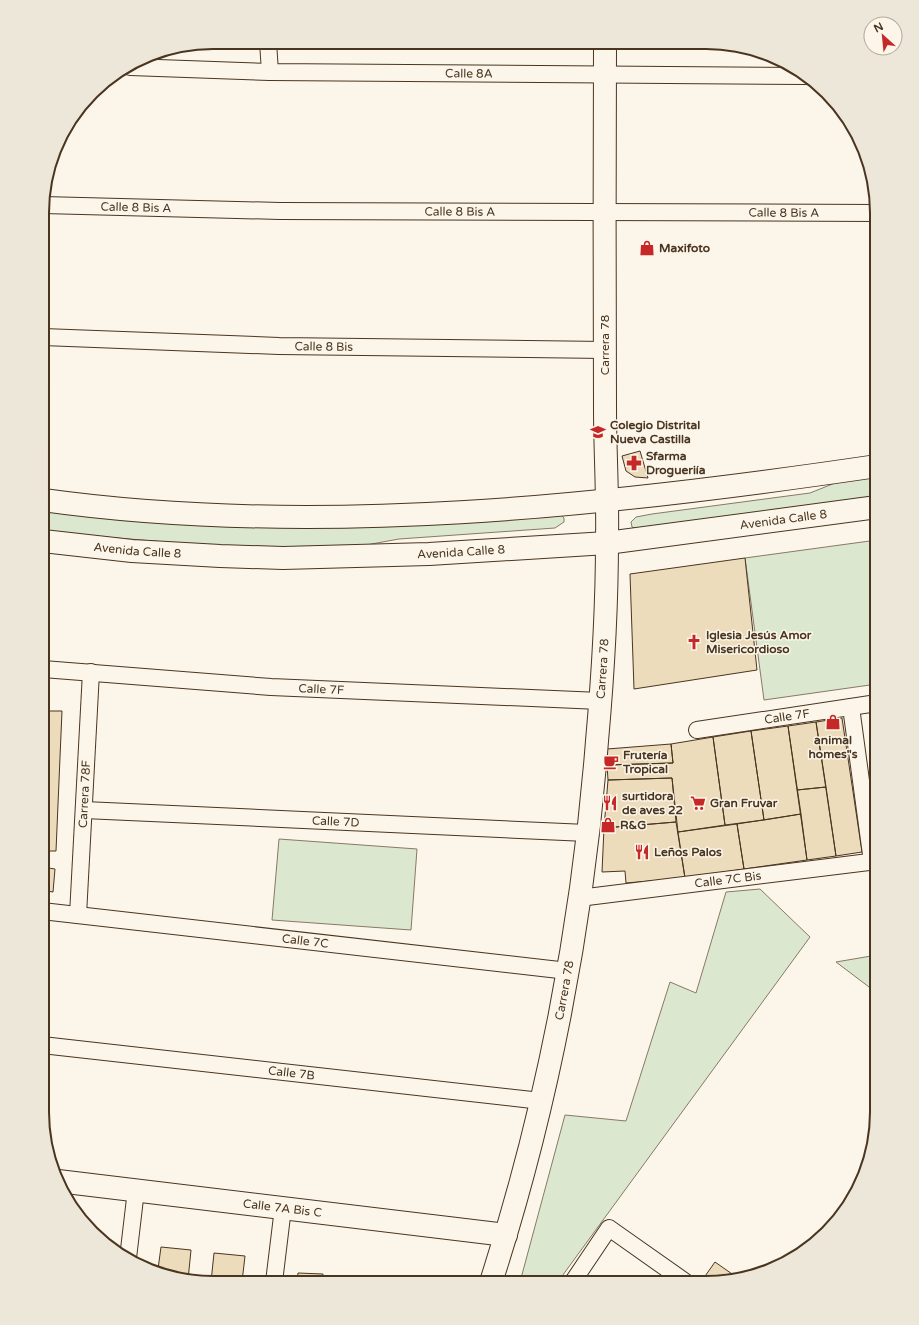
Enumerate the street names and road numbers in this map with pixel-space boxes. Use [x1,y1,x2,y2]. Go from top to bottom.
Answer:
street label: Calle 8A [445,66,493,81]
street label: Calle 8 Bis A [100,199,172,215]
street label: Calle 8 Bis A [425,204,495,219]
street label: Calle 8 Bis A [749,206,819,220]
street label: Carrera 78 [598,315,612,375]
street label: Calle 8 Bis [294,339,353,354]
street label: Avenida Calle 8 [739,507,828,532]
street label: Avenida Calle 8 [93,540,182,561]
street label: Avenida Calle 8 [417,542,505,561]
street label: Carrera 78 [594,638,611,699]
street label: Calle 7F [298,681,344,697]
street label: Calle 7F [763,706,811,727]
street label: Carrera 78F [76,760,93,828]
street label: Calle 7D [312,813,360,830]
street label: Calle 7C Bis [694,868,762,891]
street label: Calle 7C [281,931,329,951]
street label: Carrera 78 [552,959,577,1021]
street label: Calle 7B [267,1063,316,1083]
street label: Calle 7A Bis C [242,1196,322,1220]

